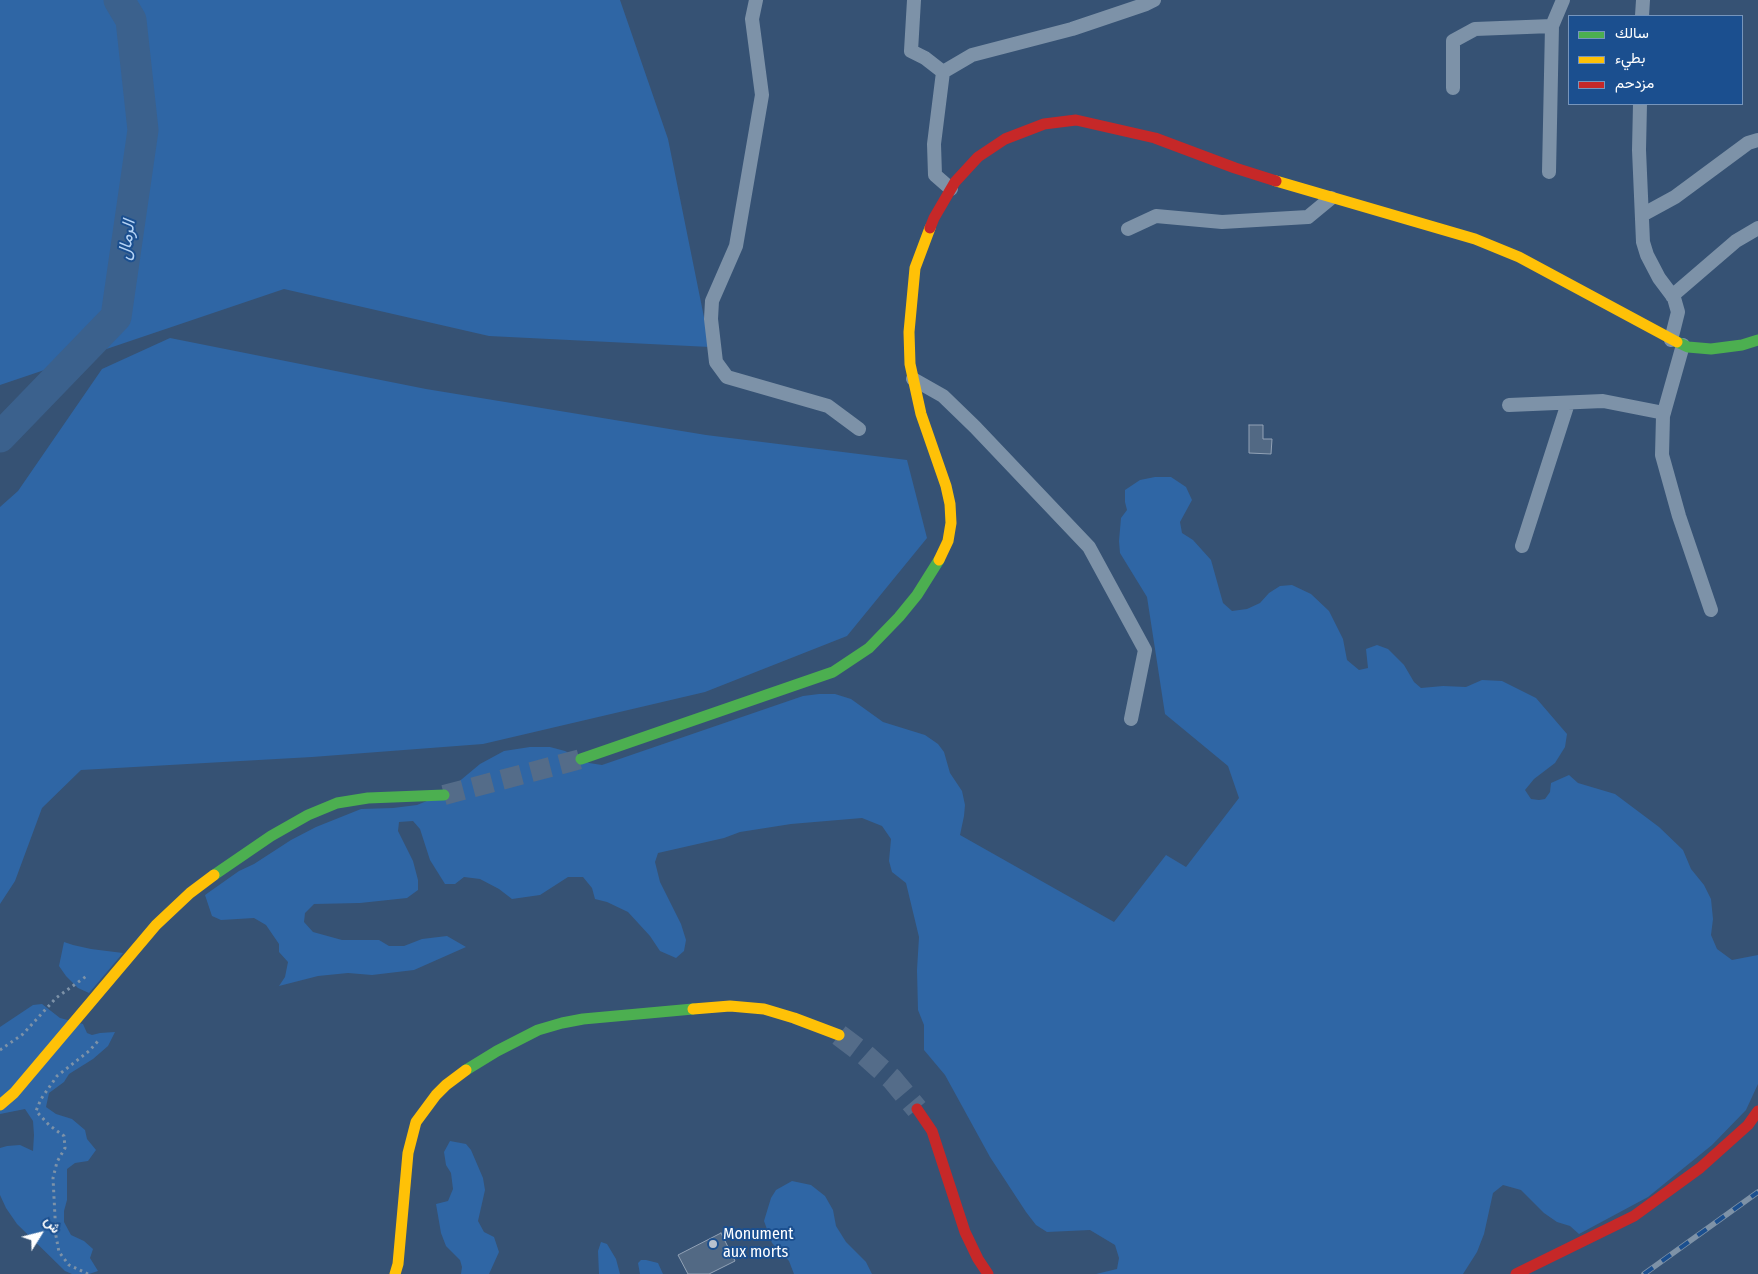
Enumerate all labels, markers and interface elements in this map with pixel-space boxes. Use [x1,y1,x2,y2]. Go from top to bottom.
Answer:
legend [1568,15,1743,105]
text: سالك [1615,24,1649,42]
text: بطيء [1615,49,1645,67]
text: مزدحم [1615,74,1654,92]
water label: الرمال [113,218,141,262]
north arrow [15,1209,65,1259]
text: ش [41,1213,64,1237]
place label: Monument aux morts [723,1225,793,1263]
marker: Monument aux morts [707,1238,719,1250]

